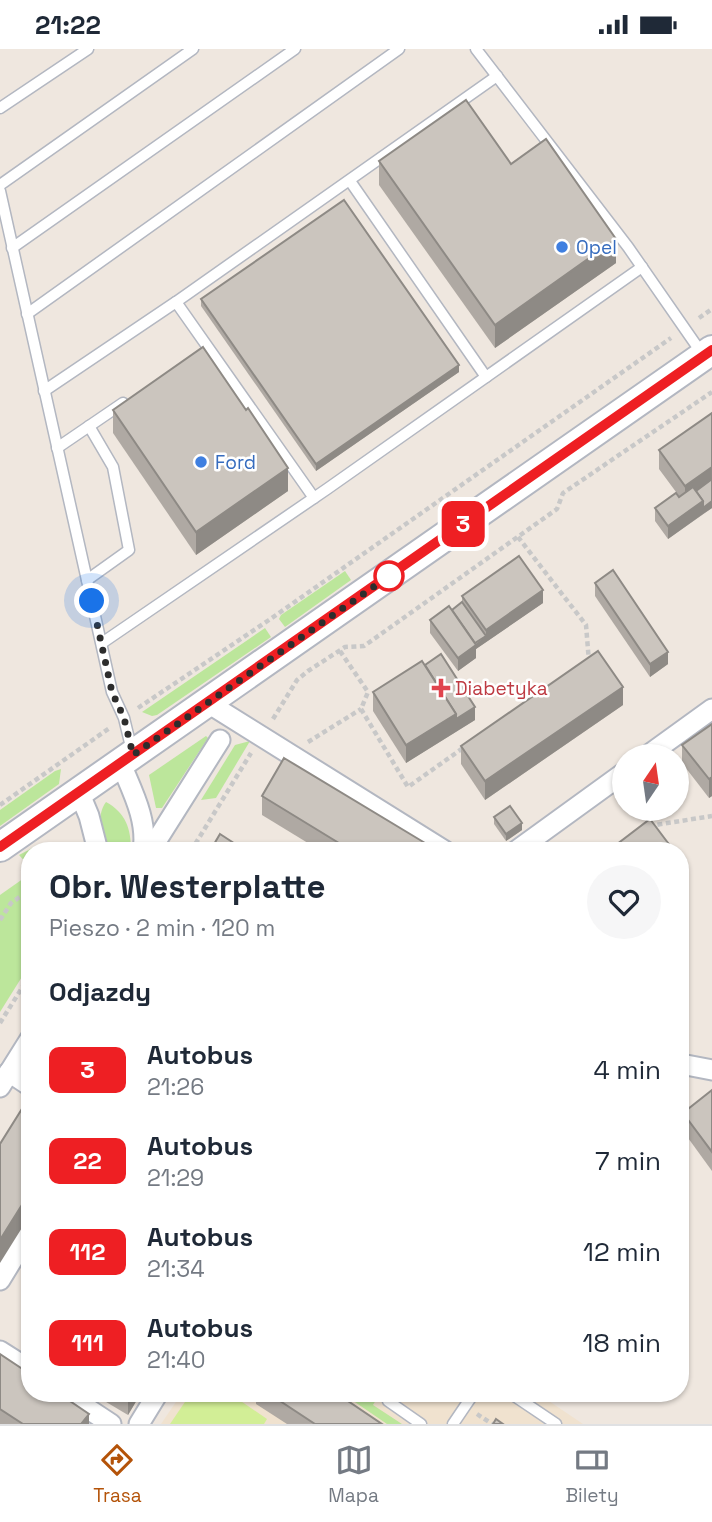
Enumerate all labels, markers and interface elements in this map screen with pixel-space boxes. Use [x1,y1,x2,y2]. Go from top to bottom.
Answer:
text: 21:22 [35,8,101,42]
place label: Opel [576,235,617,260]
marker: Opel [554,239,570,255]
place label: Ford [215,450,256,475]
marker: Ford [193,454,209,470]
line badge: 3 [440,501,486,547]
text: 3 [456,508,470,539]
unlabelled marker [374,561,404,591]
your location [74,583,109,618]
place label: Diabetyka [455,676,548,701]
marker: Diabetyka [433,680,449,696]
north arrow [612,744,690,821]
map controls [612,744,689,821]
button: heart [587,865,661,939]
text: Obr. Westerplatte [49,866,326,908]
text: Pieszo · 2 min · 120 m [49,913,275,943]
text: Odjazdy [49,975,151,1009]
text: Autobus [147,1038,253,1072]
text: 4 min [593,1053,661,1087]
text: 3 [80,1054,95,1085]
text: 21:26 [147,1072,204,1102]
text: Autobus [147,1129,253,1163]
text: 7 min [595,1144,661,1178]
text: 22 [73,1145,102,1176]
text: 21:29 [147,1163,204,1193]
text: Autobus [147,1220,253,1254]
text: 12 min [583,1235,661,1269]
text: 112 [70,1236,105,1267]
text: 21:34 [147,1254,205,1284]
text: Autobus [147,1311,253,1345]
text: 18 min [583,1326,661,1360]
text: 111 [71,1327,104,1358]
text: 21:40 [147,1345,205,1375]
tab: Trasa [93,1441,142,1508]
tab: Mapa [328,1441,379,1508]
tab: Bilety [566,1441,619,1508]

